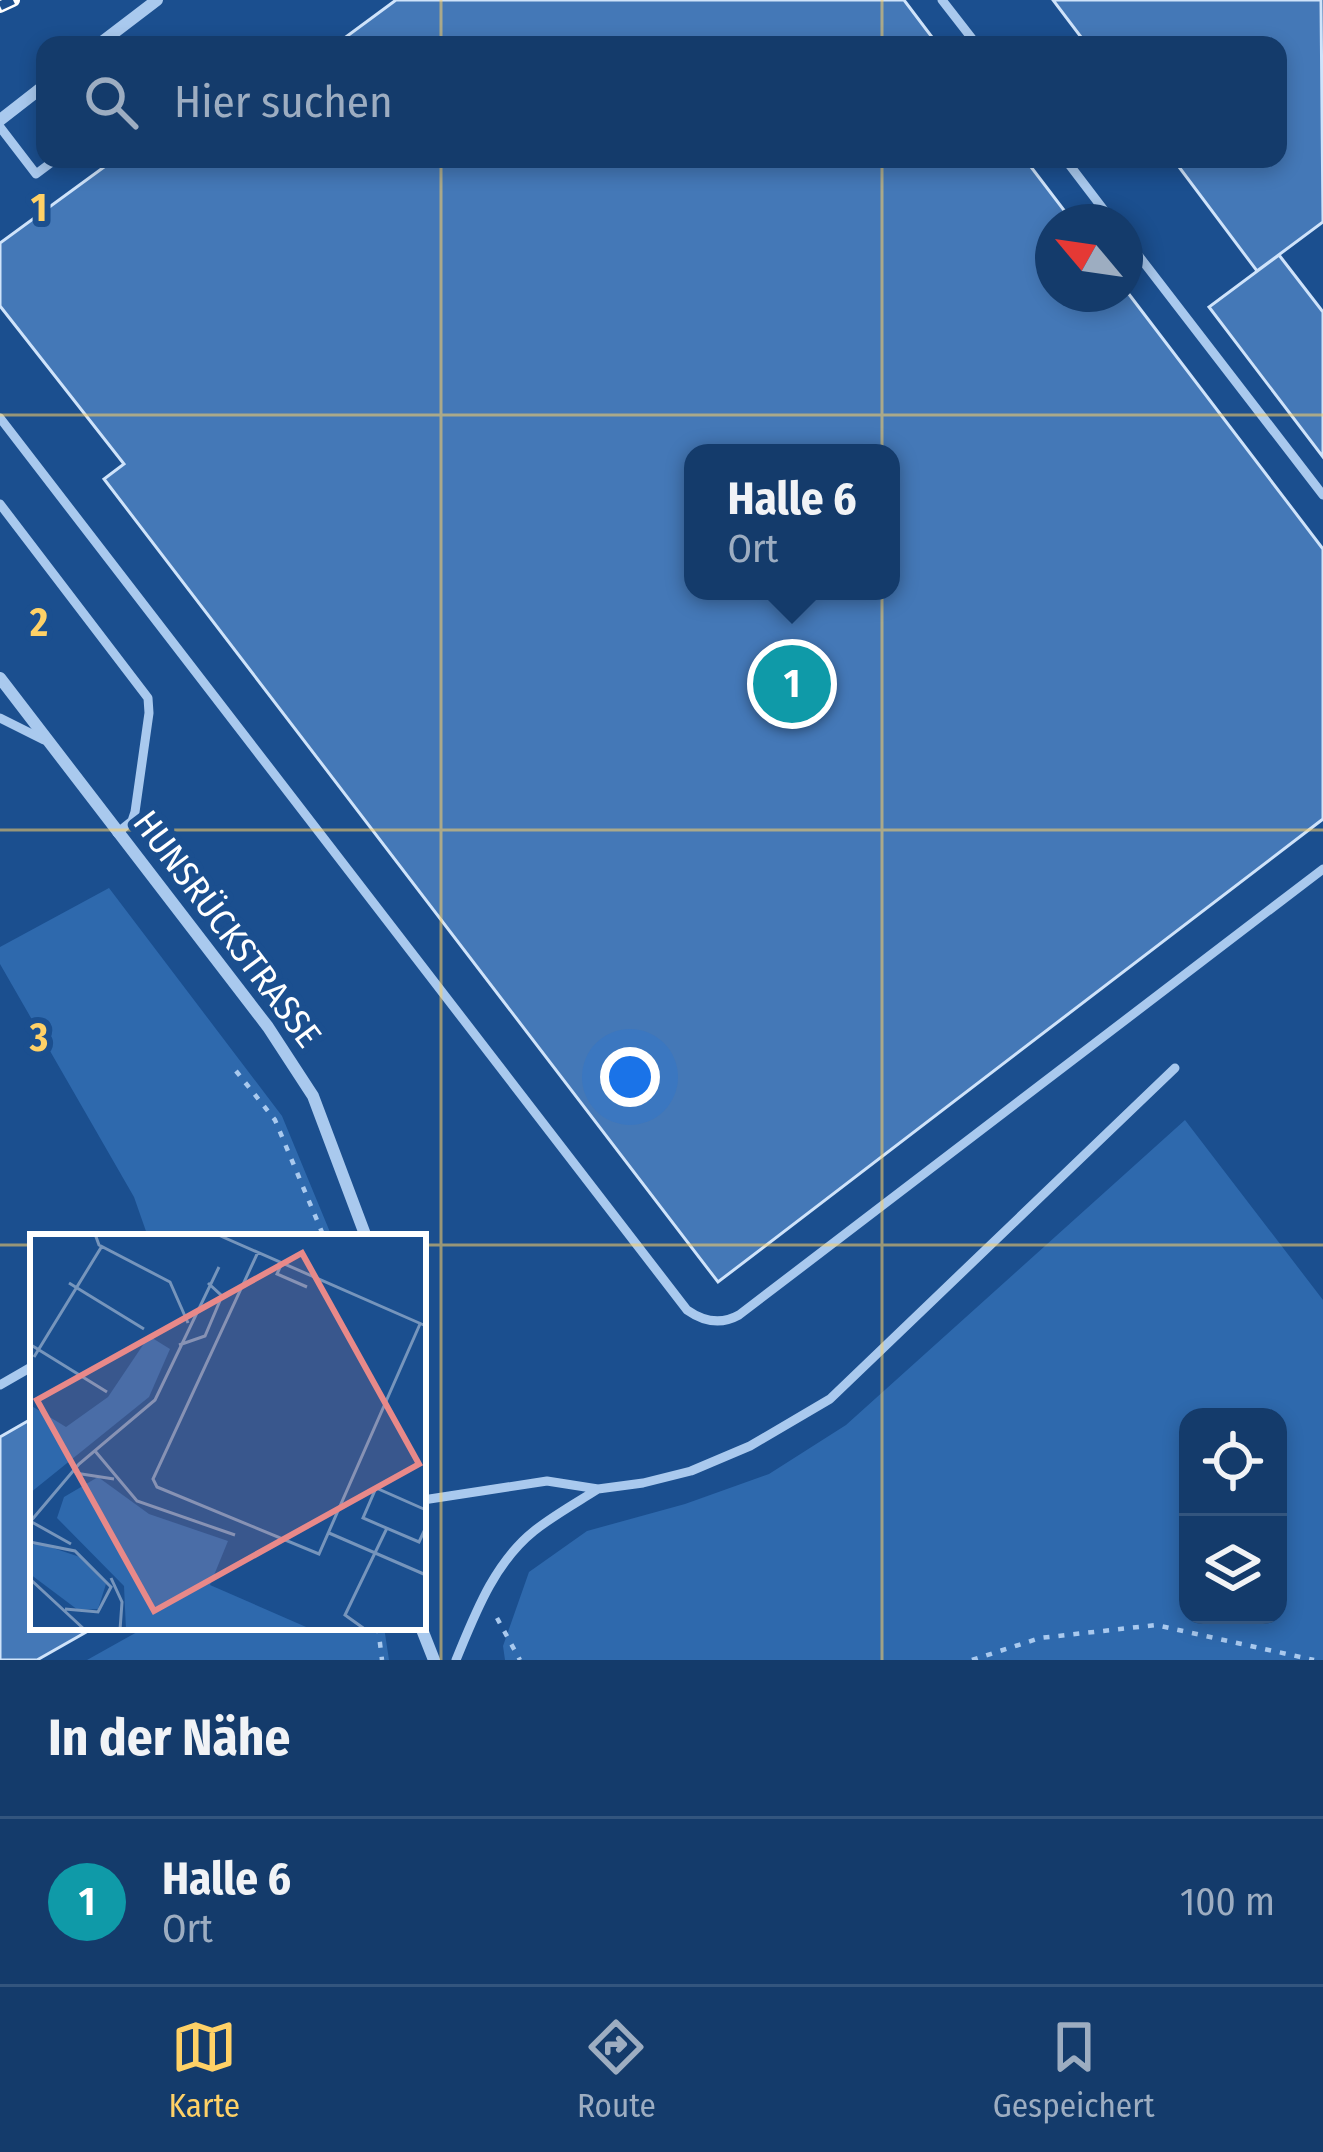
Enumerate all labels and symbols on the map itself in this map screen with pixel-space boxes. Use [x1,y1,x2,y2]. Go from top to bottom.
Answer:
text: 1 [31,185,47,231]
north arrow [1035,204,1143,312]
text: 2 [29,600,48,646]
pin: 1 [753,639,831,729]
street label: HUNSRÜCKSTRASSE [124,802,330,1056]
text: 3 [29,1015,48,1061]
your location [600,1047,660,1107]
inset map [30,1234,426,1630]

